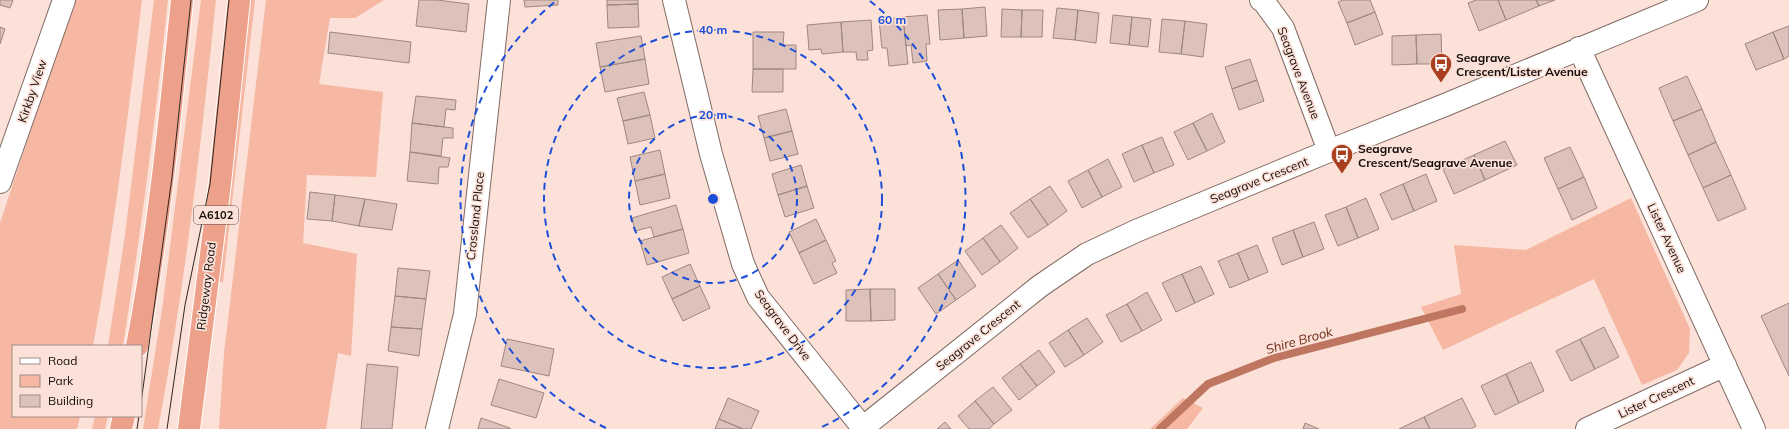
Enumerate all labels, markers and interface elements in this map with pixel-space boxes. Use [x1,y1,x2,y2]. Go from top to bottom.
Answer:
text: 60 m [878,12,906,27]
text: 40 m [699,22,727,37]
street label: Seagrave Avenue [1275,25,1323,121]
place label: Seagrave Crescent/Lister Avenue [1456,50,1588,79]
bus stop icon: Seagrave Crescent/Lister Avenue [1428,51,1454,84]
street label: Kirkby View [14,57,50,125]
text: 20 m [699,107,727,122]
place label: Seagrave Crescent/Seagrave Avenue [1358,141,1513,170]
bus stop icon: Seagrave Crescent/Seagrave Avenue [1329,142,1355,175]
street label: Seagrave Crescent [1208,153,1310,207]
street label: Crossland Place [463,171,487,261]
centre of rings [706,192,720,206]
street label: Lister Avenue [1644,201,1690,275]
road number: A6102 [194,206,238,224]
street label: Ridgeway Road [193,241,219,331]
street label: Seagrave Drive [751,287,815,363]
street label: Seagrave Crescent [933,296,1023,374]
water label: Shire Brook [1264,323,1335,357]
legend [12,345,142,417]
text: Road [48,353,77,368]
text: Park [48,373,74,388]
street label: Lister Crescent [1616,373,1696,421]
text: Building [48,393,93,408]

